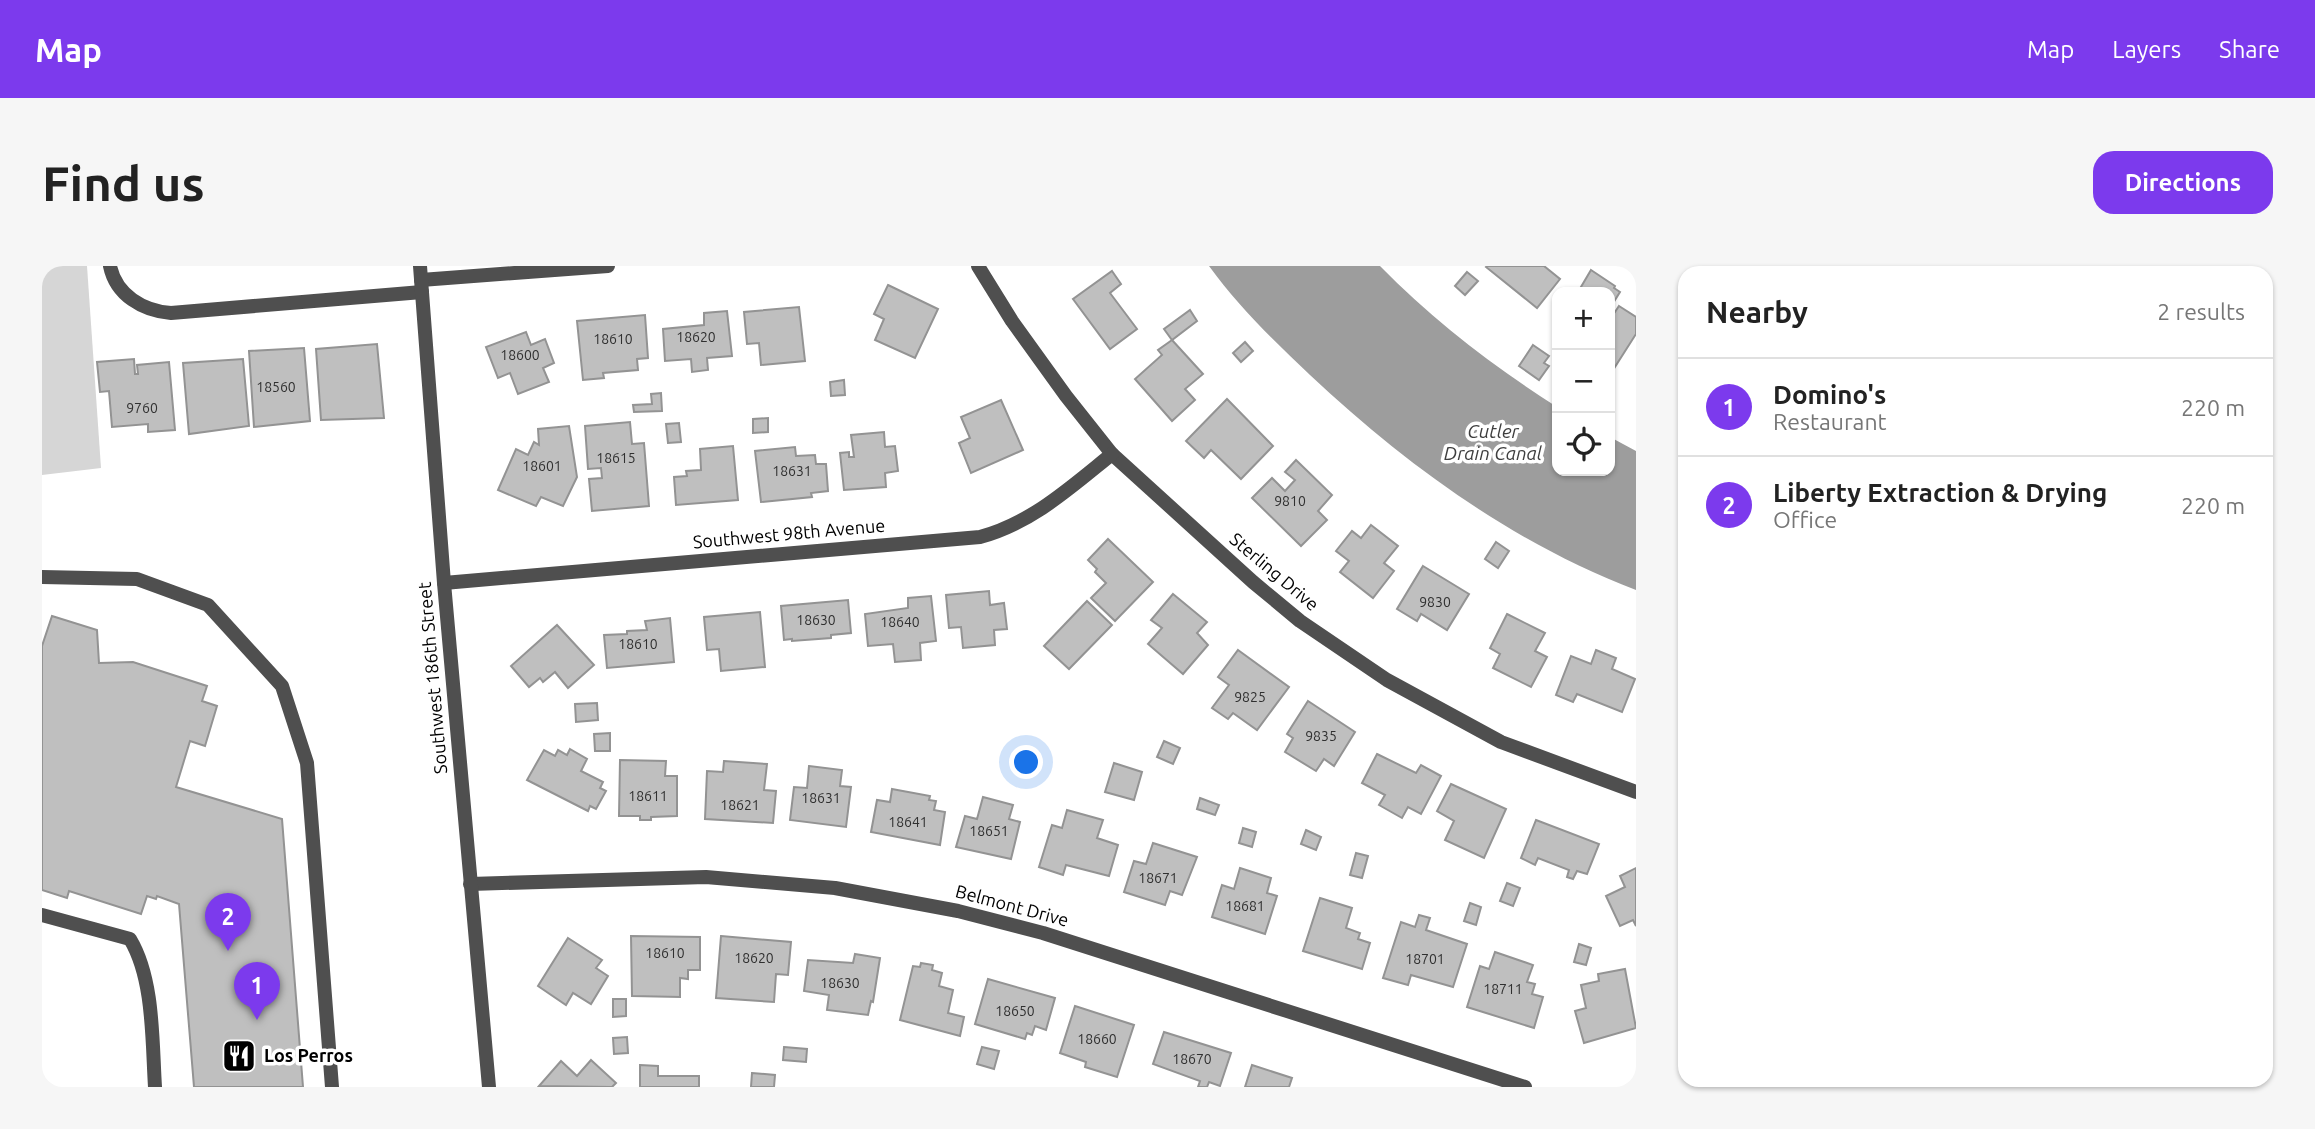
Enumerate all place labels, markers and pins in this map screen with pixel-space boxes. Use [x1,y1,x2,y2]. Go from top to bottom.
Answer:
pin: 2 [205,893,251,951]
pin: 1 [234,962,280,1020]
restaurant icon: Los Perros [220,1037,258,1075]
place label: Los Perros [264,1045,353,1065]

